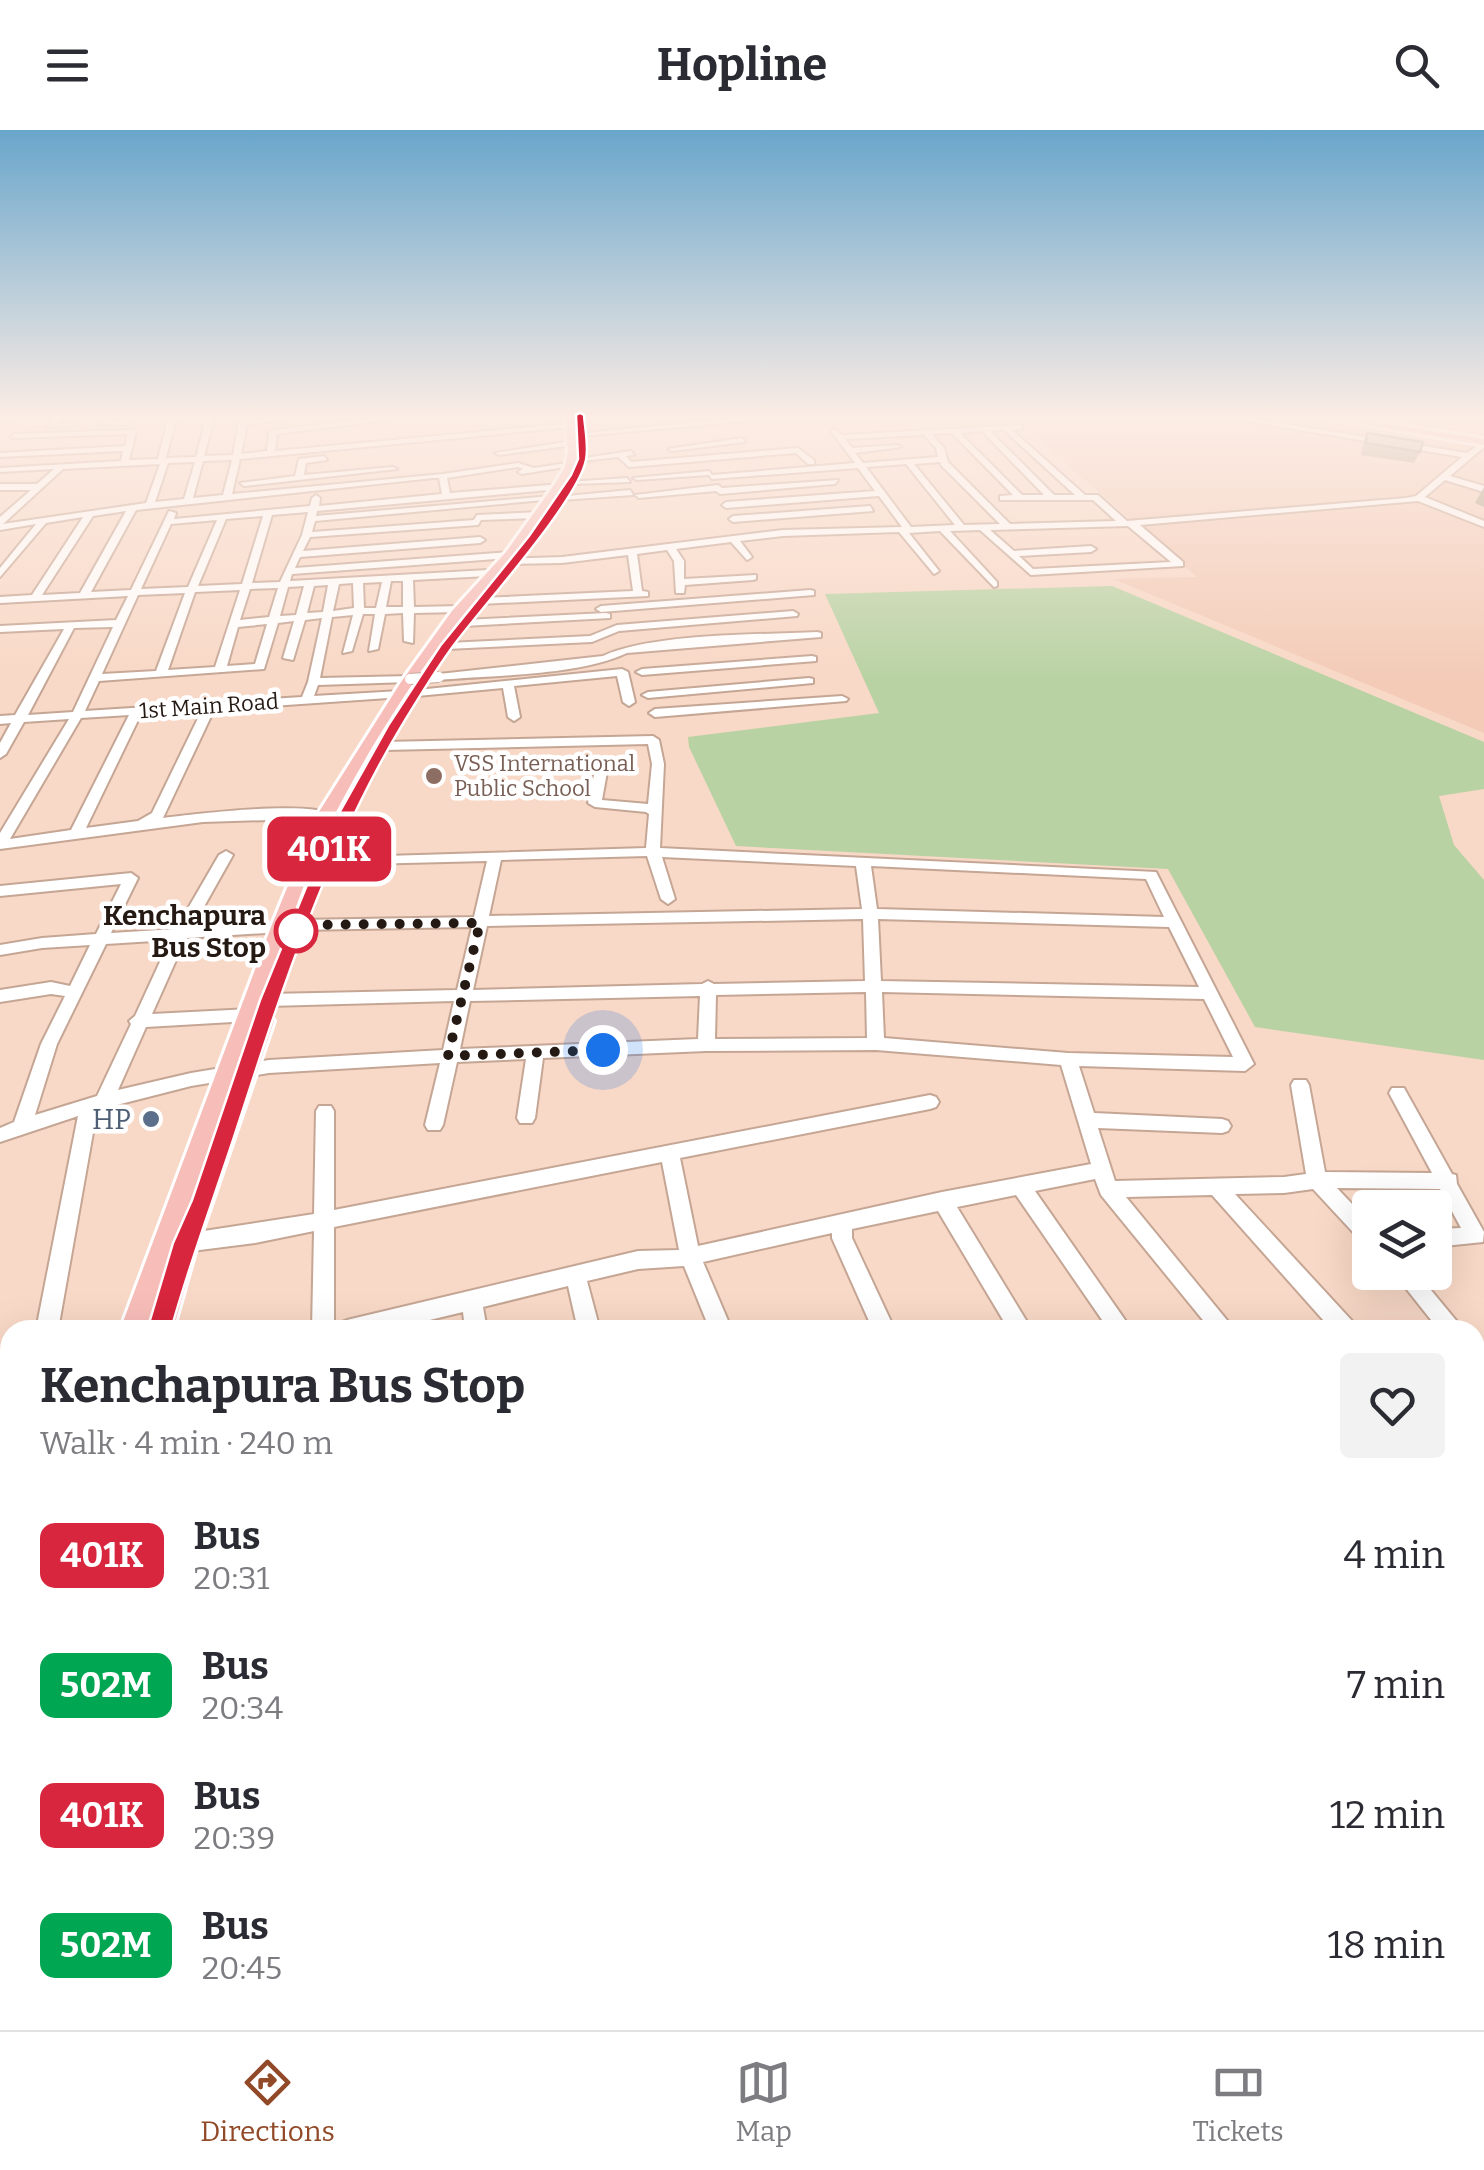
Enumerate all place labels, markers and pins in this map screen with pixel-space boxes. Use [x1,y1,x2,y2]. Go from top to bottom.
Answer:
place label: VSS International Public School [454,750,635,802]
marker: VSS International Public School [423,765,445,787]
place label: Kenchapura Bus Stop [103,899,266,964]
marker: Kenchapura Bus Stop [275,910,317,952]
place label: HP [92,1103,131,1136]
marker: HP [140,1108,162,1130]

